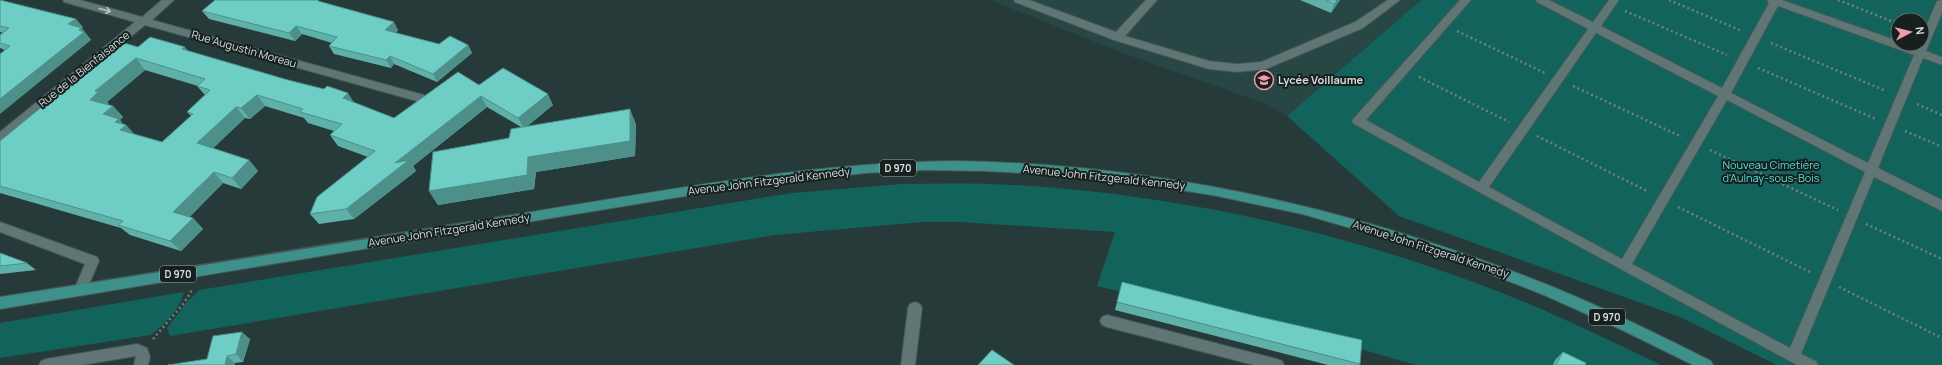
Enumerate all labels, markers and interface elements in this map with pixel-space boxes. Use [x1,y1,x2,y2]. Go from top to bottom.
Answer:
one-way arrow [98,7,111,14]
north arrow [1890,12,1930,52]
street label: Rue Augustin Moreau [190,26,298,71]
text: N [1912,26,1928,36]
street label: Rue de la Bienfaisance [35,27,133,110]
school or university icon: Lycée Voillaume [1253,69,1275,91]
place label: Lycée Voillaume [1278,72,1363,87]
park label: Nouveau Cimetière d'Aulnay-sous-Bois [1722,157,1820,185]
road number: D 970 [880,160,916,176]
street label: Avenue John Fitzgerald Kennedy [1022,161,1186,193]
street label: Avenue John Fitzgerald Kennedy [687,163,851,198]
street label: Avenue John Fitzgerald Kennedy [367,209,531,250]
street label: Avenue John Fitzgerald Kennedy [1351,216,1511,281]
road number: D 970 [160,266,196,282]
road number: D 970 [1589,309,1625,325]

